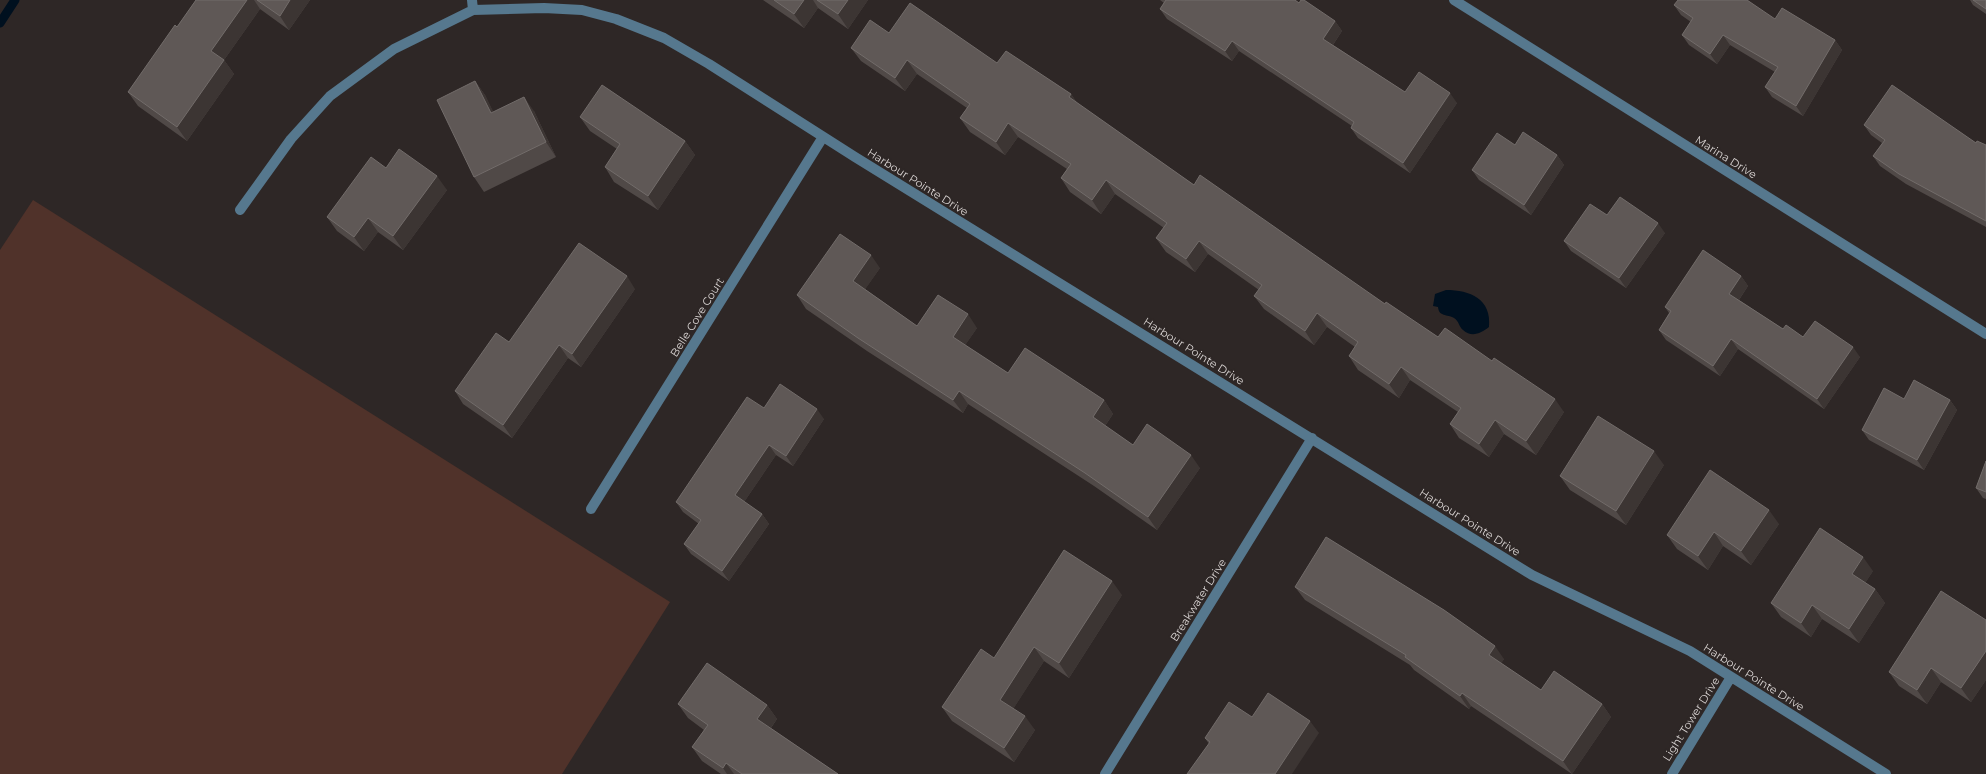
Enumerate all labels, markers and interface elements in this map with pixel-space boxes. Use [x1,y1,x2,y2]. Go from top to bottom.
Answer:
street label: Marina Drive [1693,133,1760,182]
street label: Harbour Pointe Drive [865,145,971,219]
street label: Belle Cove Court [667,274,727,359]
street label: Harbour Pointe Drive [1141,314,1247,388]
street label: Harbour Pointe Drive [1417,485,1523,559]
street label: Breakwater Drive [1167,556,1229,644]
street label: Harbour Pointe Drive [1701,640,1807,714]
street label: Light Tower Drive [1660,674,1723,764]

